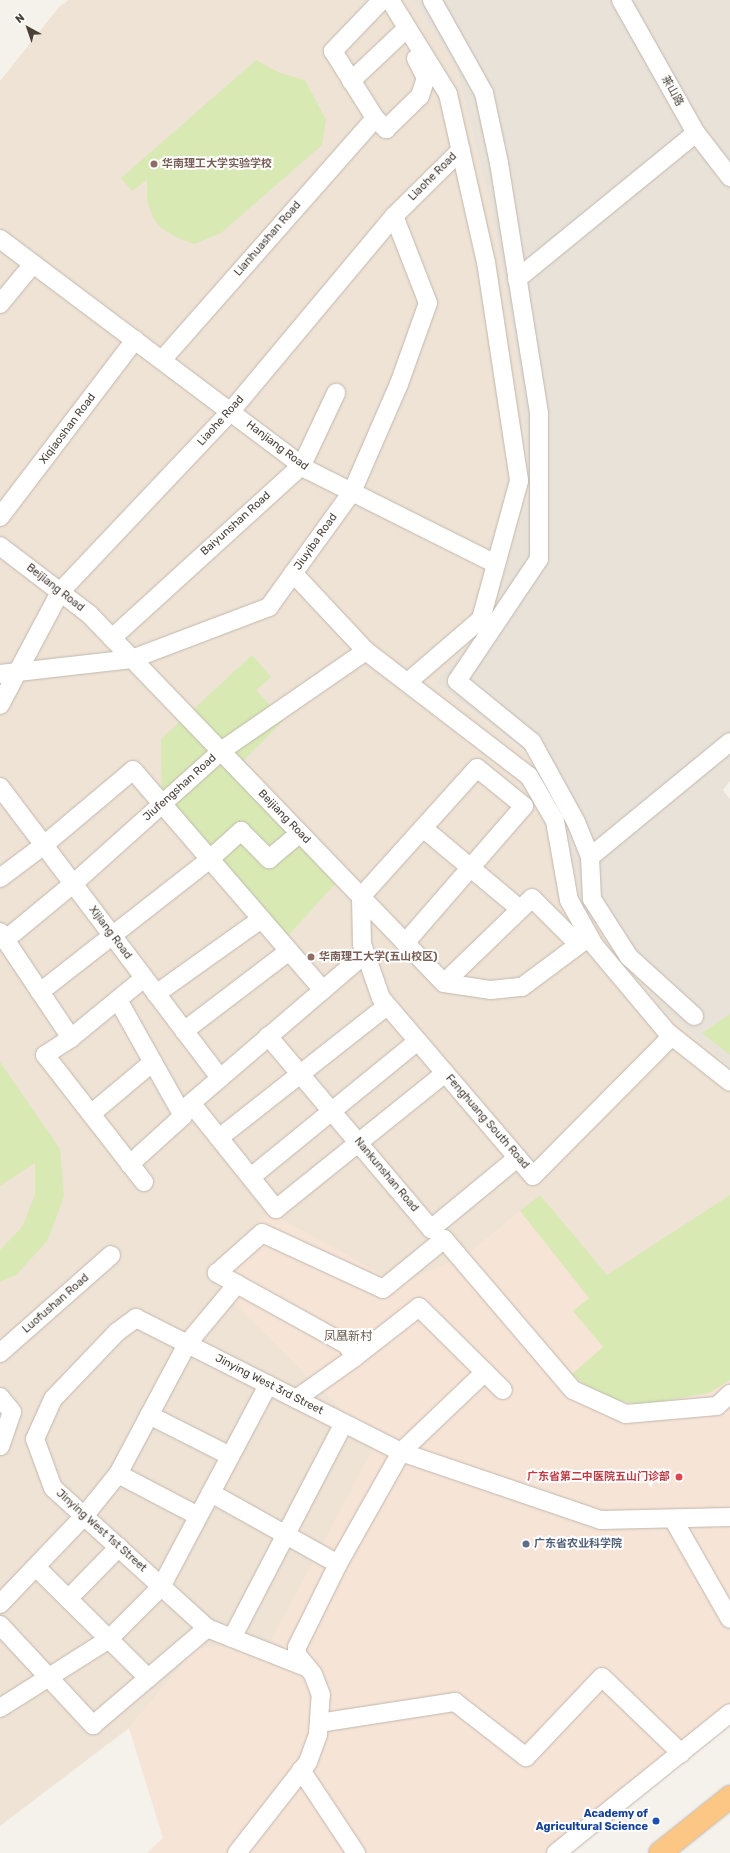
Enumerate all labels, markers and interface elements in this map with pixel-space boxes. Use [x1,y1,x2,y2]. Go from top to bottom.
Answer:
north arrow [8,8,48,48]
text: N [13,11,27,26]
street label: 茶山路 [658,73,686,109]
street label: Liaohe Road [406,150,460,204]
place label: 华南理工大学实验学校 [162,157,272,171]
marker: 华南理工大学实验学校 [149,159,159,169]
street label: Lianhuashan Road [232,199,304,279]
street label: Xiqiaoshan Road [37,391,99,467]
street label: Liaohe Road [195,393,247,449]
street label: Hanjiang Road [243,418,311,474]
street label: Baiyunshan Road [198,489,274,559]
street label: Jiuyiba Road [292,511,340,573]
street label: Beijiang Road [23,561,87,615]
street label: Jiufengshan Road [141,752,219,824]
street label: Beijiang Road [255,787,313,847]
street label: Xijiang Road [86,904,134,962]
place label: 华南理工大学(五山校区) [319,950,437,964]
marker: 华南理工大学(五山校区) [306,952,316,962]
street label: Fenghuang South Road [442,1072,532,1172]
street label: Nankunshan Road [351,1135,421,1215]
street label: Luofushan Road [20,1272,92,1336]
district label: 凤凰新村 [324,1330,372,1344]
street label: Jinying West 3rd Street [213,1352,325,1418]
place label: 广东省第二中医院五山门诊部 [527,1470,670,1484]
marker: 广东省第二中医院五山门诊部 [673,1471,685,1483]
street label: Jinying West 1st Street [53,1487,149,1575]
place label: 广东省农业科学院 [534,1537,622,1551]
marker: 广东省农业科学院 [521,1539,531,1549]
place label: Academy of Agricultural Science [536,1808,648,1834]
marker: Academy of Agricultural Science [651,1816,661,1826]

